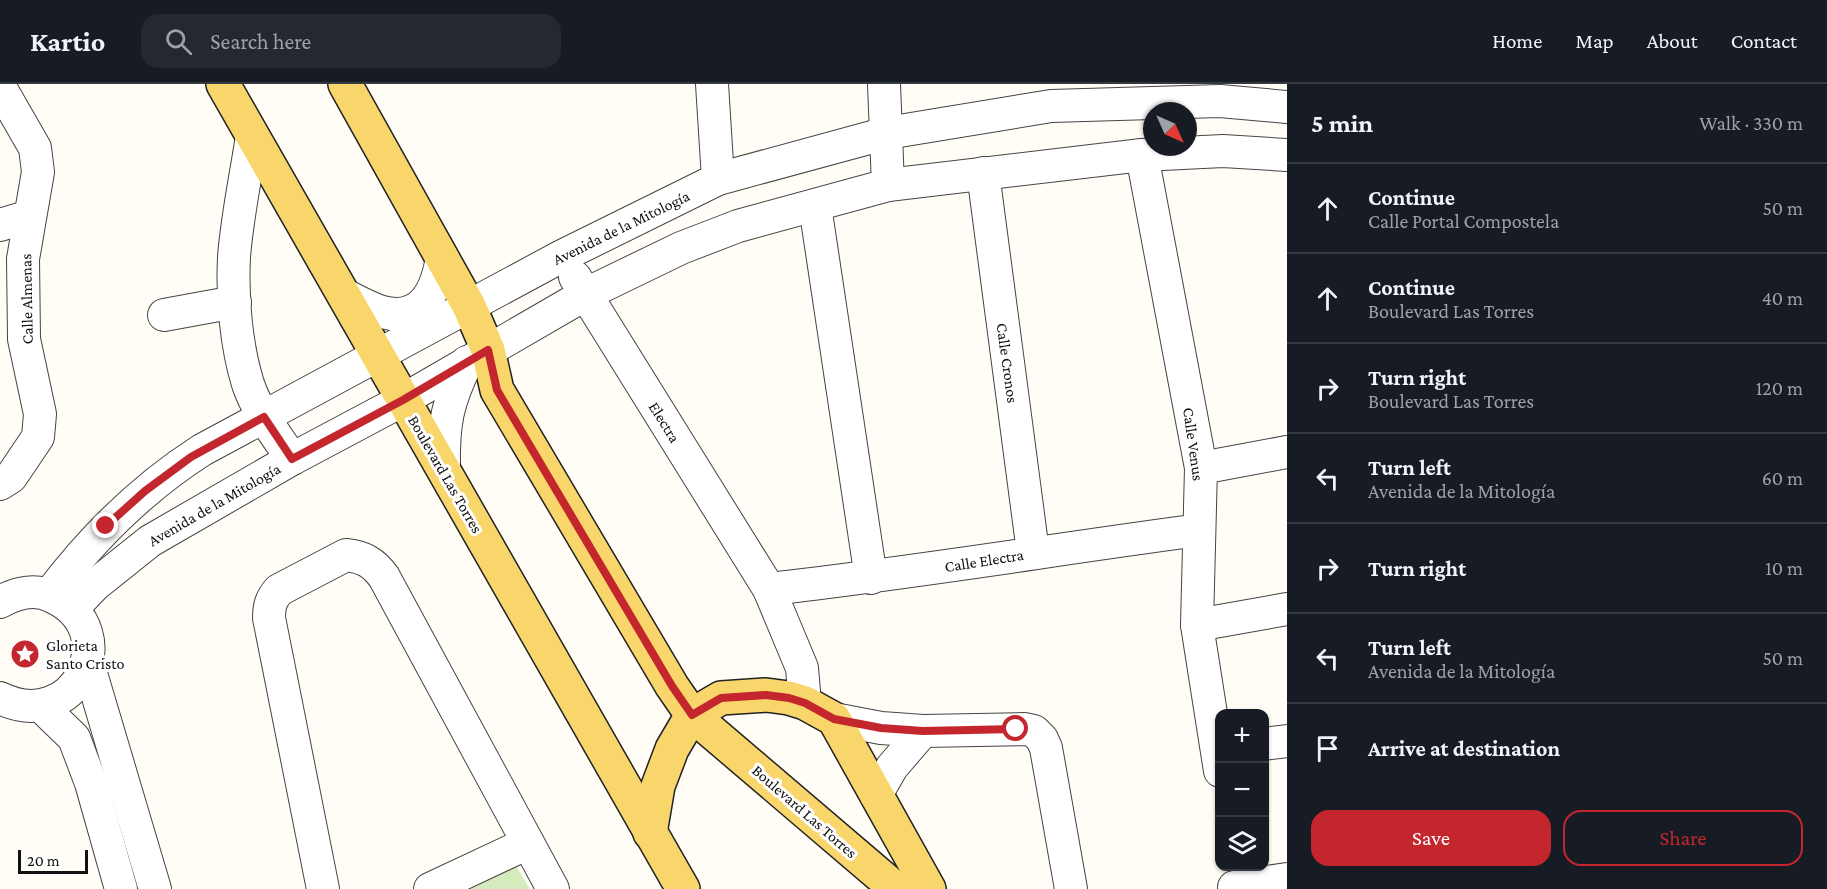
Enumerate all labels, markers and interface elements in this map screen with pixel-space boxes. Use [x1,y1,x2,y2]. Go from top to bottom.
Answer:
search box [141,14,561,68]
icon: search [162,25,195,58]
text: Kartio [30,26,105,57]
text: Search here [210,29,311,54]
text: Home [1492,29,1542,53]
text: Map [1575,29,1614,53]
text: About [1647,29,1698,53]
text: Contact [1731,29,1797,53]
north arrow [1143,102,1197,156]
text: 5 min [1311,109,1373,138]
text: Walk · 330 m [1699,112,1803,134]
text: Continue [1368,185,1455,210]
street label: Avenida de la Mitología [550,187,693,269]
icon: ahead [1311,192,1344,225]
text: 50 m [1762,197,1803,219]
text: Calle Portal Compostela [1368,210,1559,232]
street label: Calle Almenas [17,254,36,344]
text: Continue [1368,275,1455,300]
icon: ahead [1311,282,1344,315]
text: 40 m [1762,287,1803,309]
text: Boulevard Las Torres [1368,300,1534,322]
street label: Calle Cronos [993,322,1022,404]
text: Turn right [1368,365,1466,390]
icon: right [1311,372,1344,405]
text: 120 m [1756,377,1803,399]
text: Boulevard Las Torres [1368,390,1534,412]
street label: Electra [646,399,684,446]
street label: Calle Venus [1180,406,1207,482]
street label: Boulevard Las Torres [405,412,486,536]
text: Turn left [1368,455,1451,480]
street label: Avenida de la Mitología [145,459,284,550]
icon: left [1311,462,1344,495]
text: 60 m [1762,467,1803,489]
text: Avenida de la Mitología [1368,480,1555,502]
route end [92,512,118,538]
street label: Calle Electra [943,546,1025,575]
icon: right [1311,552,1344,585]
text: Turn right [1368,556,1466,581]
text: 10 m [1765,557,1803,579]
text: Turn left [1368,635,1451,660]
place label: Glorieta Santo Cristo [46,637,124,672]
place icon: Glorieta Santo Cristo [9,638,41,670]
icon: left [1311,642,1344,675]
text: 50 m [1762,647,1803,669]
text: Avenida de la Mitología [1368,660,1555,682]
map controls [1215,709,1269,871]
button: + [1215,709,1269,763]
route start [1002,715,1028,741]
icon: arrive [1311,732,1344,765]
text: Arrive at destination [1368,736,1560,761]
street label: Boulevard Las Torres [749,761,860,861]
button: − [1215,763,1269,817]
button: Save [1311,810,1551,866]
button: Share [1563,810,1803,866]
button: layers [1215,817,1269,871]
scale bar [18,847,88,874]
text: 20 m [27,852,60,869]

